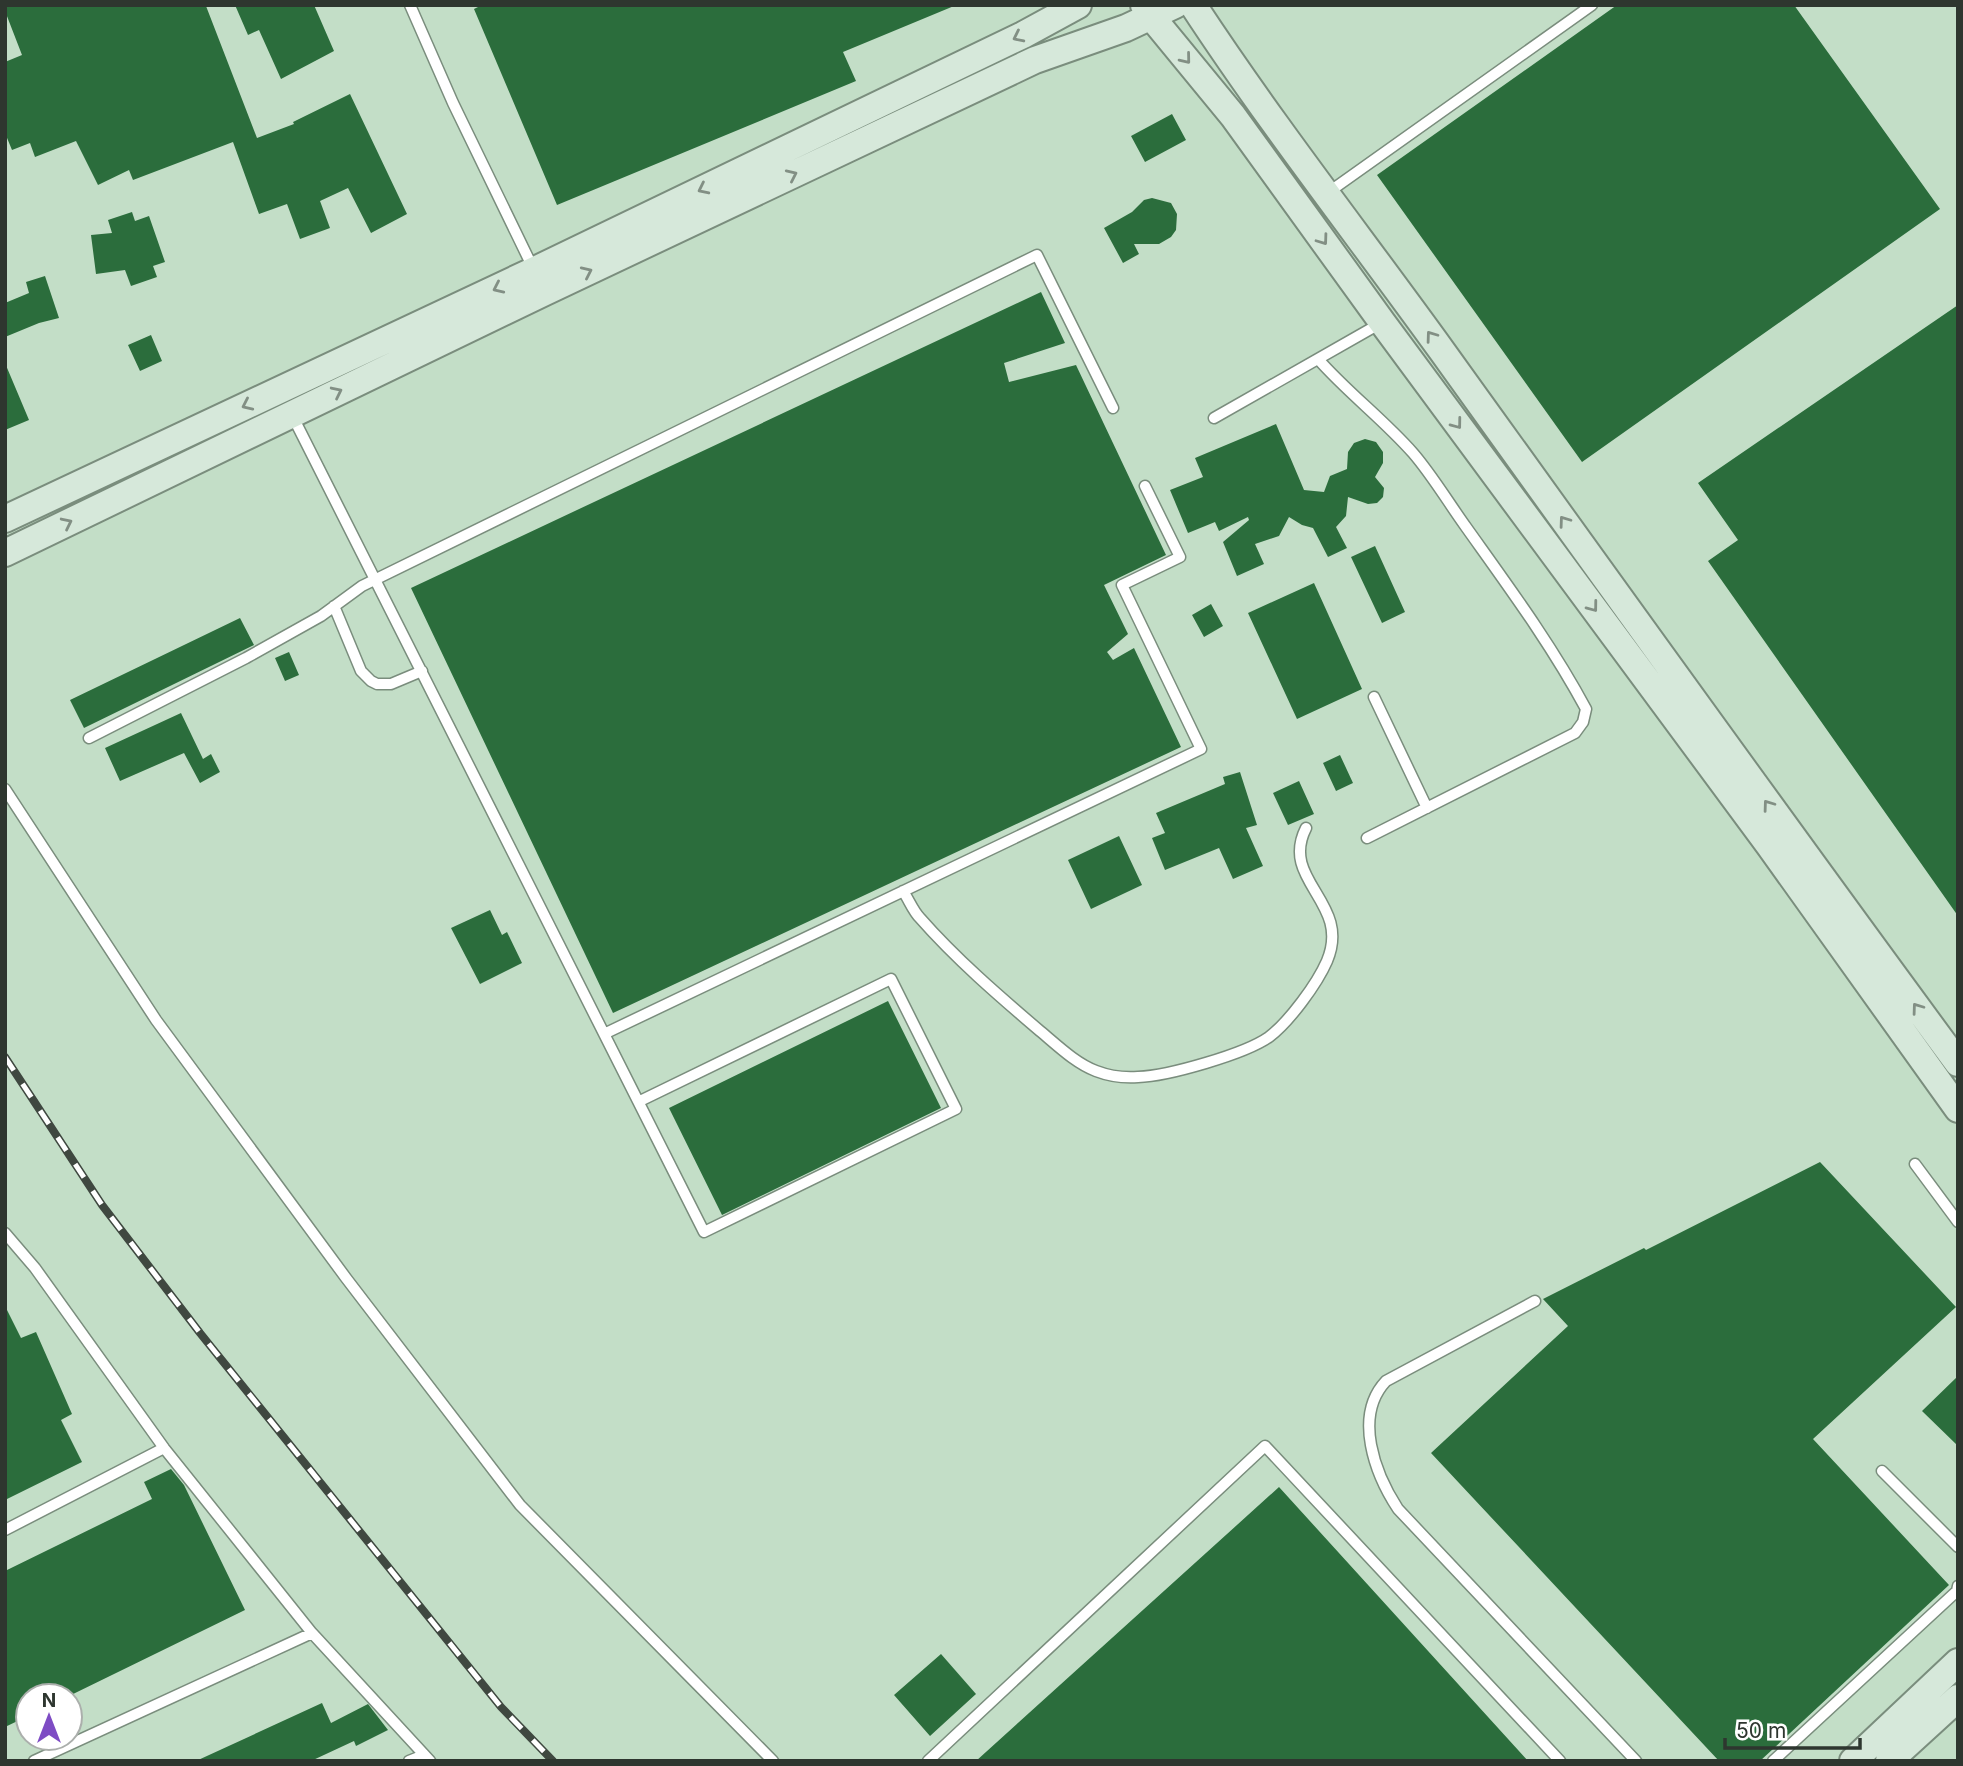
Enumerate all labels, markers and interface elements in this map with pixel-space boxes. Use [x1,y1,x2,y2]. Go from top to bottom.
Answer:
one-way arrow [1013,28,1025,42]
one-way arrow [1178,51,1190,64]
one-way arrow [785,169,797,183]
one-way arrow [698,181,710,195]
one-way arrow [1315,233,1327,245]
one-way arrow [580,266,592,280]
one-way arrow [492,280,505,294]
one-way arrow [1427,331,1439,344]
one-way arrow [330,386,342,400]
one-way arrow [242,397,254,411]
one-way arrow [1449,416,1462,429]
one-way arrow [1560,516,1572,529]
one-way arrow [60,517,72,531]
one-way arrow [1585,599,1597,612]
one-way arrow [1764,800,1776,813]
one-way arrow [1913,1003,1925,1016]
north arrow [14,1682,84,1752]
text: N [42,1689,56,1712]
scale bar [1725,1706,1860,1750]
text: 50 m [1736,1718,1786,1743]

